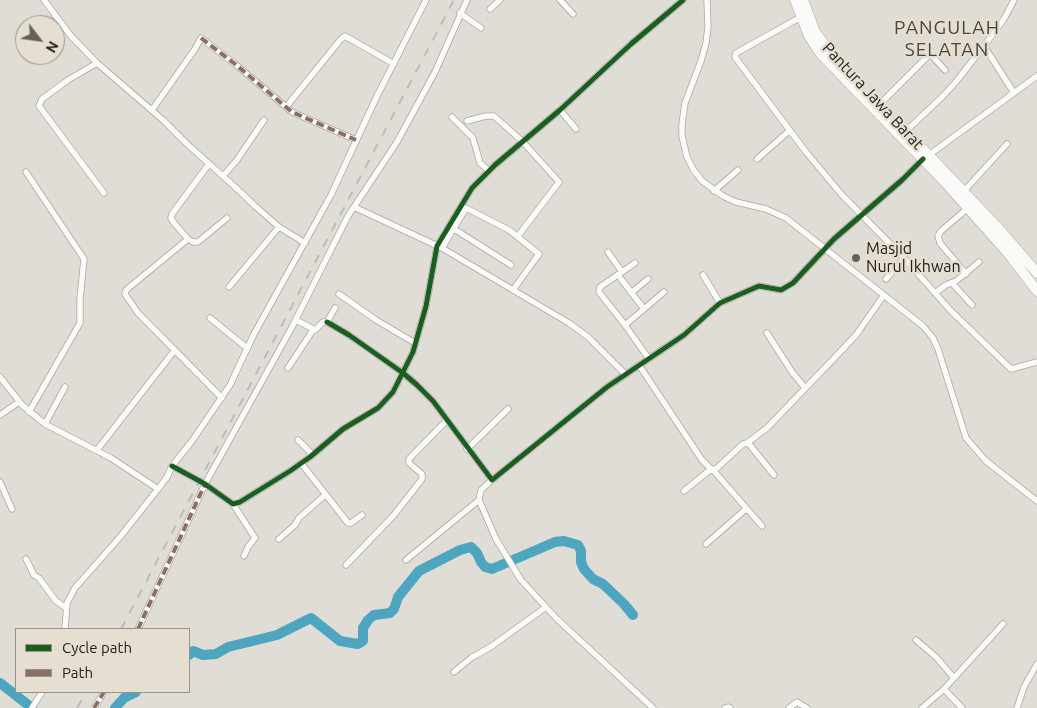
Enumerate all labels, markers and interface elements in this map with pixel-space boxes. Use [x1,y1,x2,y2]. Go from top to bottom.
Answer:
north arrow [15,15,65,65]
district label: PANGULAH SELATAN [893,17,1001,61]
text: N [43,38,62,56]
street label: Pantura Jawa Barat [818,38,928,154]
place label: Masjid Nurul Ikhwan [866,239,961,277]
marker: Masjid Nurul Ikhwan [850,252,862,264]
legend [15,628,190,693]
text: Cycle path [62,639,132,656]
text: Path [62,664,93,681]

